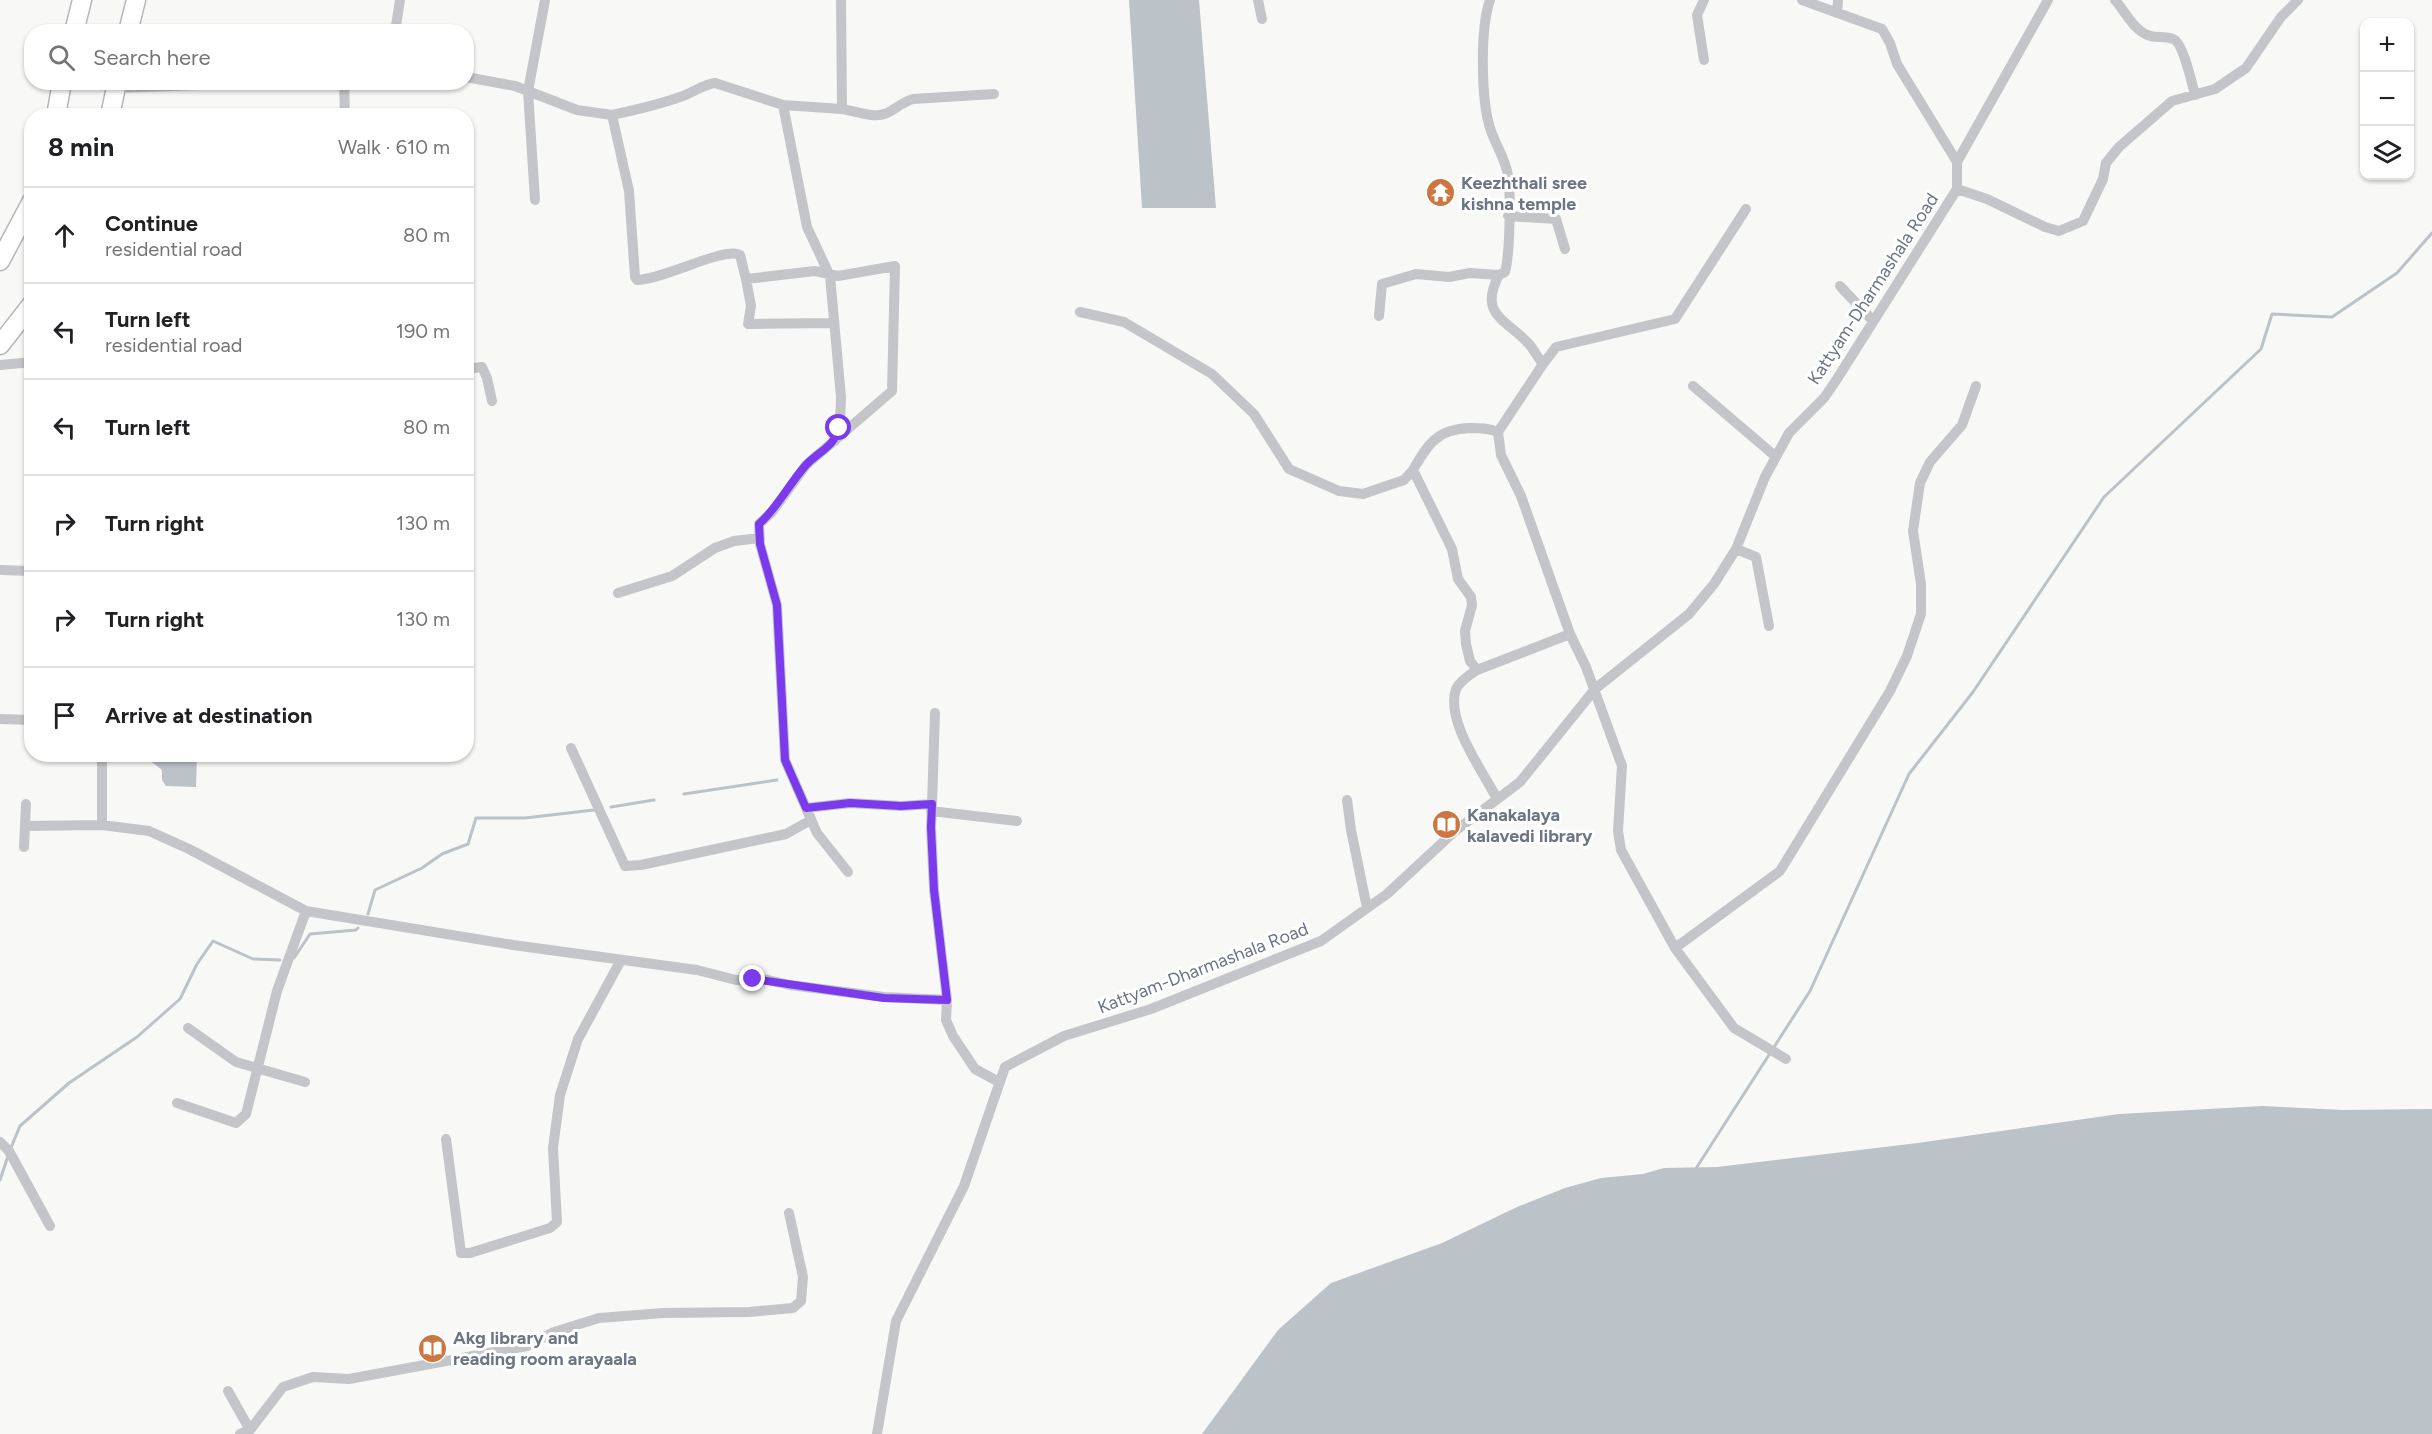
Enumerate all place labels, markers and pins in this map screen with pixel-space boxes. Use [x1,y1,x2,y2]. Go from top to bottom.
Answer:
place label: Keezhthali sree kishna temple [1461,172,1587,215]
temple icon: Keezhthali sree kishna temple [1424,177,1456,209]
place label: Kanakalaya kalavedi library [1467,804,1593,847]
library icon: Kanakalaya kalavedi library [1430,809,1462,841]
place label: Akg library and reading room arayaala [453,1327,637,1370]
library icon: Akg library and reading room arayaala [416,1332,448,1364]

